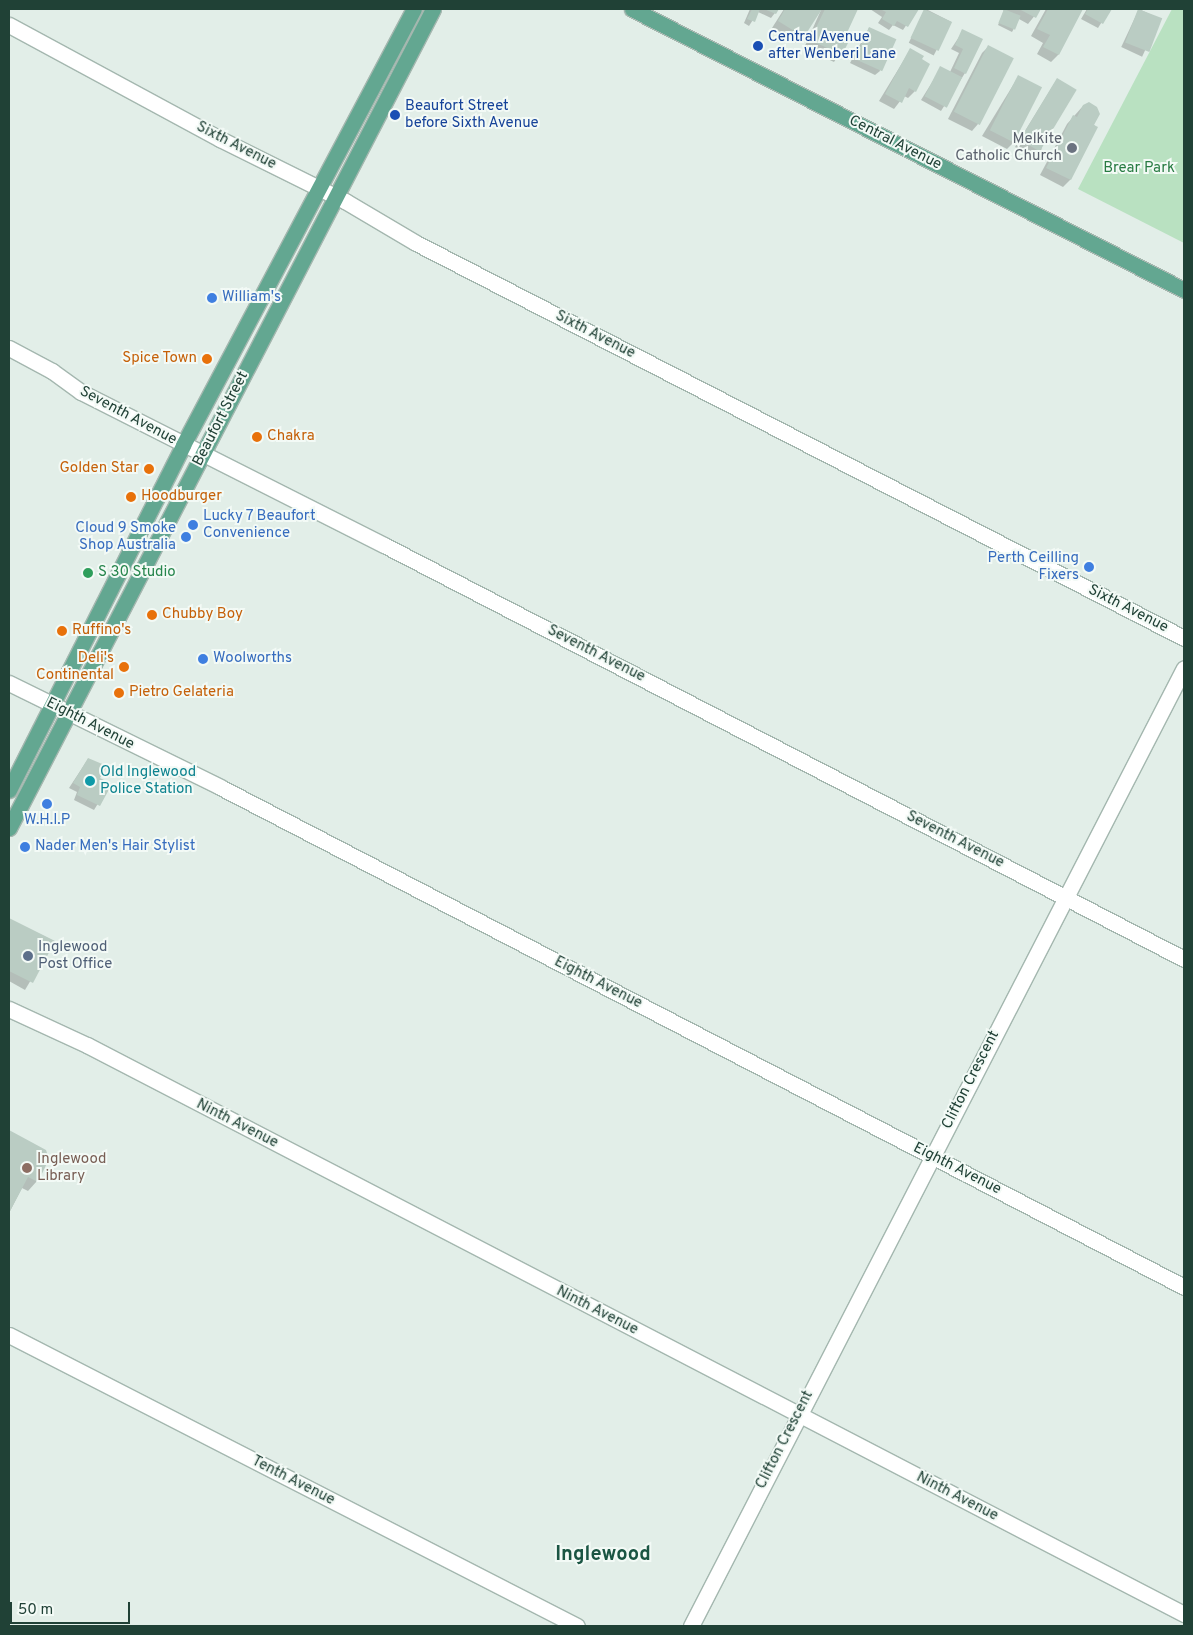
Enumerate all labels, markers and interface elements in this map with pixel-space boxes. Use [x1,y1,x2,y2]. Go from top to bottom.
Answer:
place label: Central Avenue after Wenberi Lane [768,28,896,63]
marker: Central Avenue after Wenberi Lane [752,40,764,52]
place label: Beaufort Street before Sixth Avenue [405,97,539,132]
marker: Beaufort Street before Sixth Avenue [389,109,401,121]
street label: Central Avenue [845,112,945,174]
street label: Sixth Avenue [193,118,279,174]
place label: Melkite Catholic Church [955,130,1062,165]
marker: Melkite Catholic Church [1066,142,1078,154]
park label: Brear Park [1103,160,1175,178]
place label: William's [222,289,281,307]
marker: William's [206,292,218,304]
street label: Sixth Avenue [552,307,638,363]
place label: Spice Town [122,350,197,368]
marker: Spice Town [201,353,213,365]
street label: Beaufort Street [189,369,253,469]
street label: Seventh Avenue [76,383,180,449]
place label: Chakra [267,428,315,446]
marker: Chakra [251,431,263,443]
place label: Golden Star [59,460,139,478]
marker: Golden Star [143,463,155,475]
place label: Hoodburger [141,488,222,506]
marker: Hoodburger [125,491,137,503]
place label: Lucky 7 Beaufort Convenience [203,507,317,542]
place label: Cloud 9 Smoke Shop Australia [75,519,176,554]
marker: Lucky 7 Beaufort Convenience [187,519,199,531]
marker: Cloud 9 Smoke Shop Australia [180,531,192,543]
place label: Perth Ceilling Fixers [987,549,1079,584]
marker: Perth Ceilling Fixers [1083,561,1095,573]
place label: S 30 Studio [98,564,176,582]
marker: S 30 Studio [82,567,94,579]
street label: Sixth Avenue [1085,581,1171,637]
place label: Chubby Boy [162,606,243,624]
marker: Chubby Boy [146,609,158,621]
street label: Seventh Avenue [544,621,648,687]
place label: Ruffino's [72,622,131,640]
marker: Ruffino's [56,625,68,637]
place label: Deli's Continental [36,649,114,684]
place label: Woolworths [213,650,292,668]
marker: Woolworths [197,653,209,665]
marker: Deli's Continental [118,661,130,673]
place label: Pietro Gelateria [129,684,234,702]
marker: Pietro Gelateria [113,687,125,699]
street label: Eighth Avenue [43,694,137,754]
place label: Old Inglewood Police Station [100,763,196,798]
marker: Old Inglewood Police Station [84,775,96,787]
marker: W.H.I.P [41,798,53,810]
street label: Seventh Avenue [903,807,1007,873]
place label: W.H.I.P [24,812,70,830]
place label: Nader Men's Hair Stylist [35,838,195,856]
marker: Nader Men's Hair Stylist [19,841,31,853]
place label: Inglewood Post Office [38,938,112,973]
marker: Inglewood Post Office [22,950,34,962]
street label: Eighth Avenue [551,953,645,1013]
street label: Clifton Crescent [938,1028,1004,1132]
street label: Ninth Avenue [193,1096,281,1152]
street label: Eighth Avenue [910,1139,1004,1199]
place label: Inglewood Library [37,1150,106,1185]
marker: Inglewood Library [21,1162,33,1174]
street label: Ninth Avenue [553,1283,641,1339]
street label: Clifton Crescent [752,1388,818,1492]
street label: Tenth Avenue [248,1452,338,1510]
street label: Ninth Avenue [913,1469,1001,1525]
district label: Inglewood [555,1543,651,1567]
scale bar [12,1592,132,1624]
text: 50 m [18,1601,53,1620]

